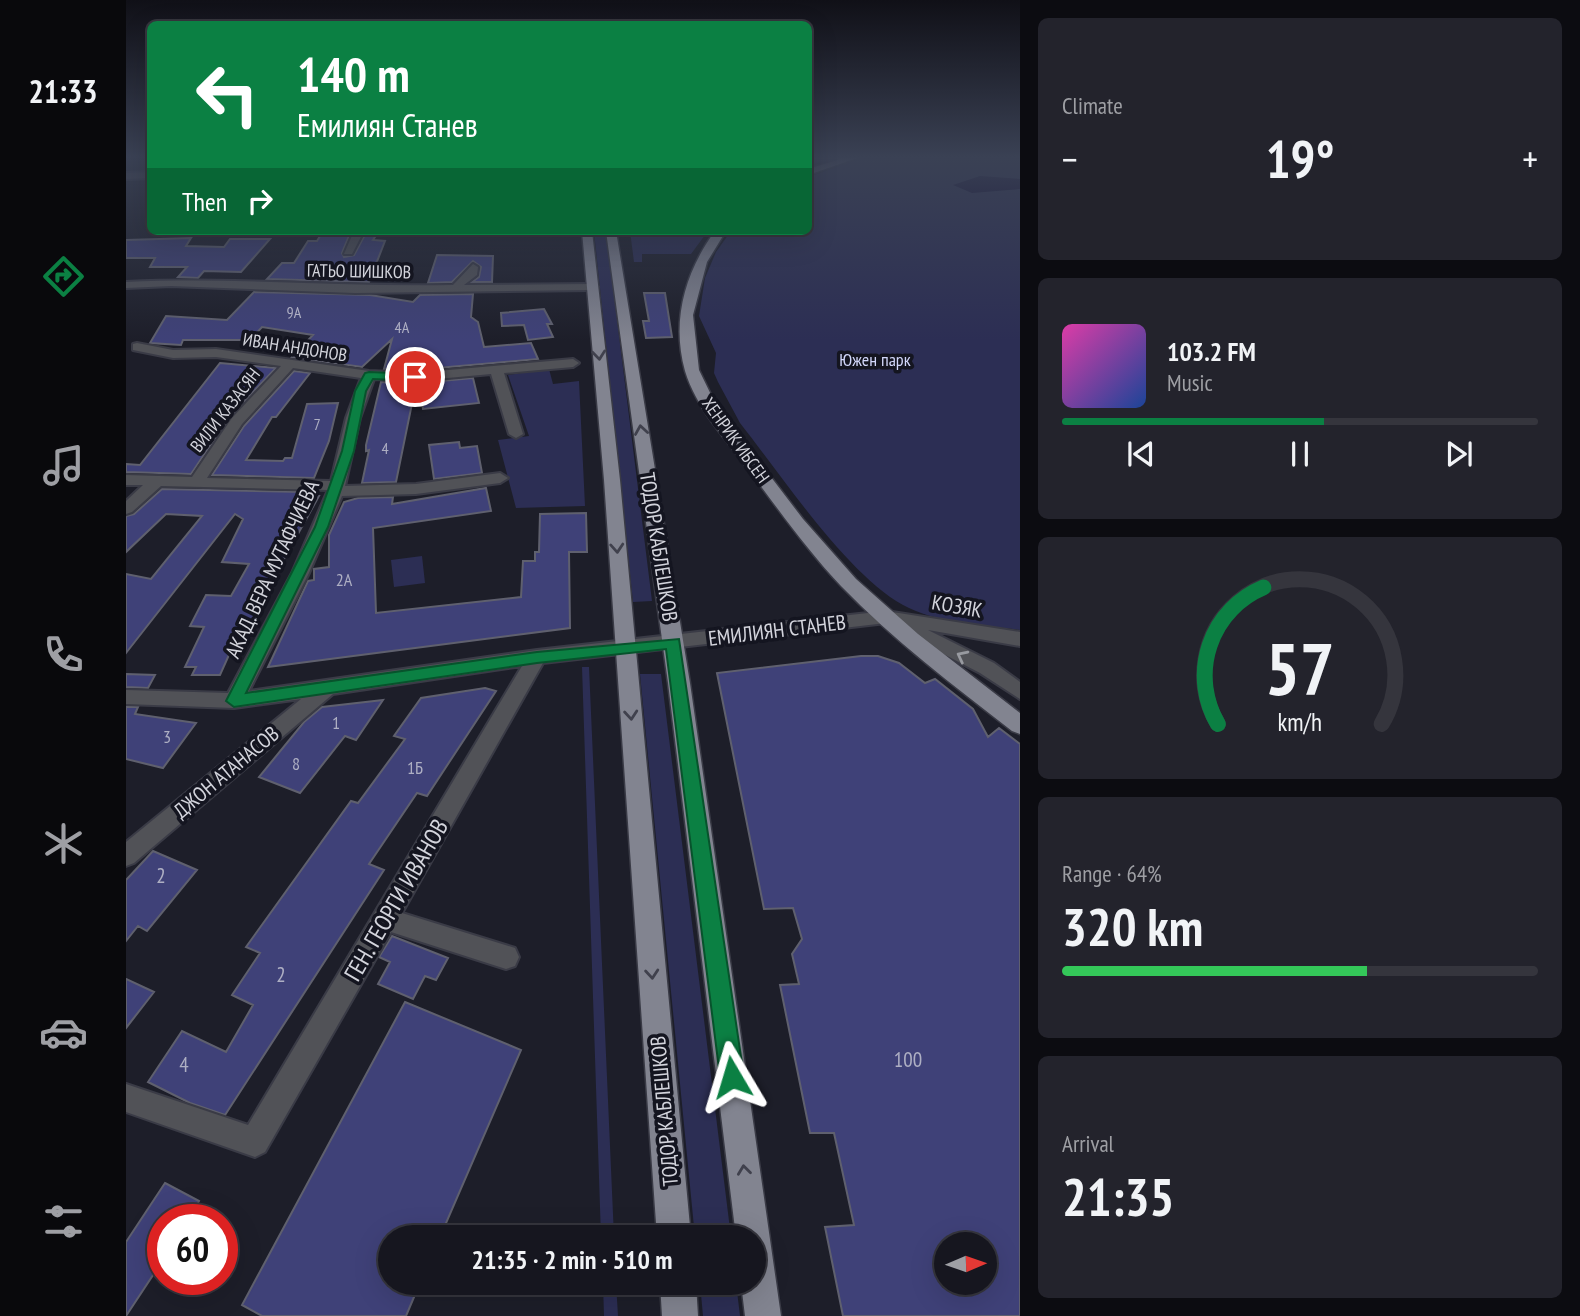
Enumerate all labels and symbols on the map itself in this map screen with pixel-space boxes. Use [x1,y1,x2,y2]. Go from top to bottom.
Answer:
street label: ГАТЬО ШИШКОВ [307,259,411,283]
house number: 9А [287,302,302,322]
house number: 4А [395,317,410,337]
street label: ИВАН АНДОНОВ [241,327,349,367]
pin [385,347,445,407]
park label: Южен парк [839,348,911,371]
one-way arrow [591,349,606,360]
street label: ВИЛИ КАЗАСЯН [185,363,265,457]
street label: ХЕНРИК ИБСЕН [697,393,775,487]
house number: 7 [313,414,321,434]
one-way arrow [634,424,649,436]
house number: 4 [381,438,389,458]
street label: ТОДОР КАБЛЕШКОВ [634,470,684,624]
street label: АКАД. ВЕРА МУТАФЧИЕВА [219,476,325,662]
one-way arrow [609,543,624,554]
house number: 2А [336,568,353,591]
street label: КОЗЯК [930,588,984,624]
street label: ЕМИЛИЯН СТАНЕВ [707,608,847,652]
one-way arrow [957,650,969,664]
one-way arrow [623,710,638,721]
house number: 1 [332,711,340,734]
street label: ДЖОН АТАНАСОВ [168,720,284,824]
house number: 3 [163,725,171,748]
house number: 8 [292,752,300,775]
house number: 1Б [407,756,423,779]
street label: ГЕН. ГЕОРГИ ИВАНОВ [337,813,455,987]
house number: 2 [156,862,166,889]
house number: 2 [276,961,286,988]
one-way arrow [644,969,659,980]
street label: ТОДОР КАБЛЕШКОВ [644,1035,684,1187]
position arrow [695,1040,769,1114]
house number: 100 [894,1046,922,1073]
house number: 4 [179,1051,189,1078]
one-way arrow [737,1164,752,1175]
speed limit sign: 60 [147,1204,238,1295]
north arrow [934,1232,998,1295]

